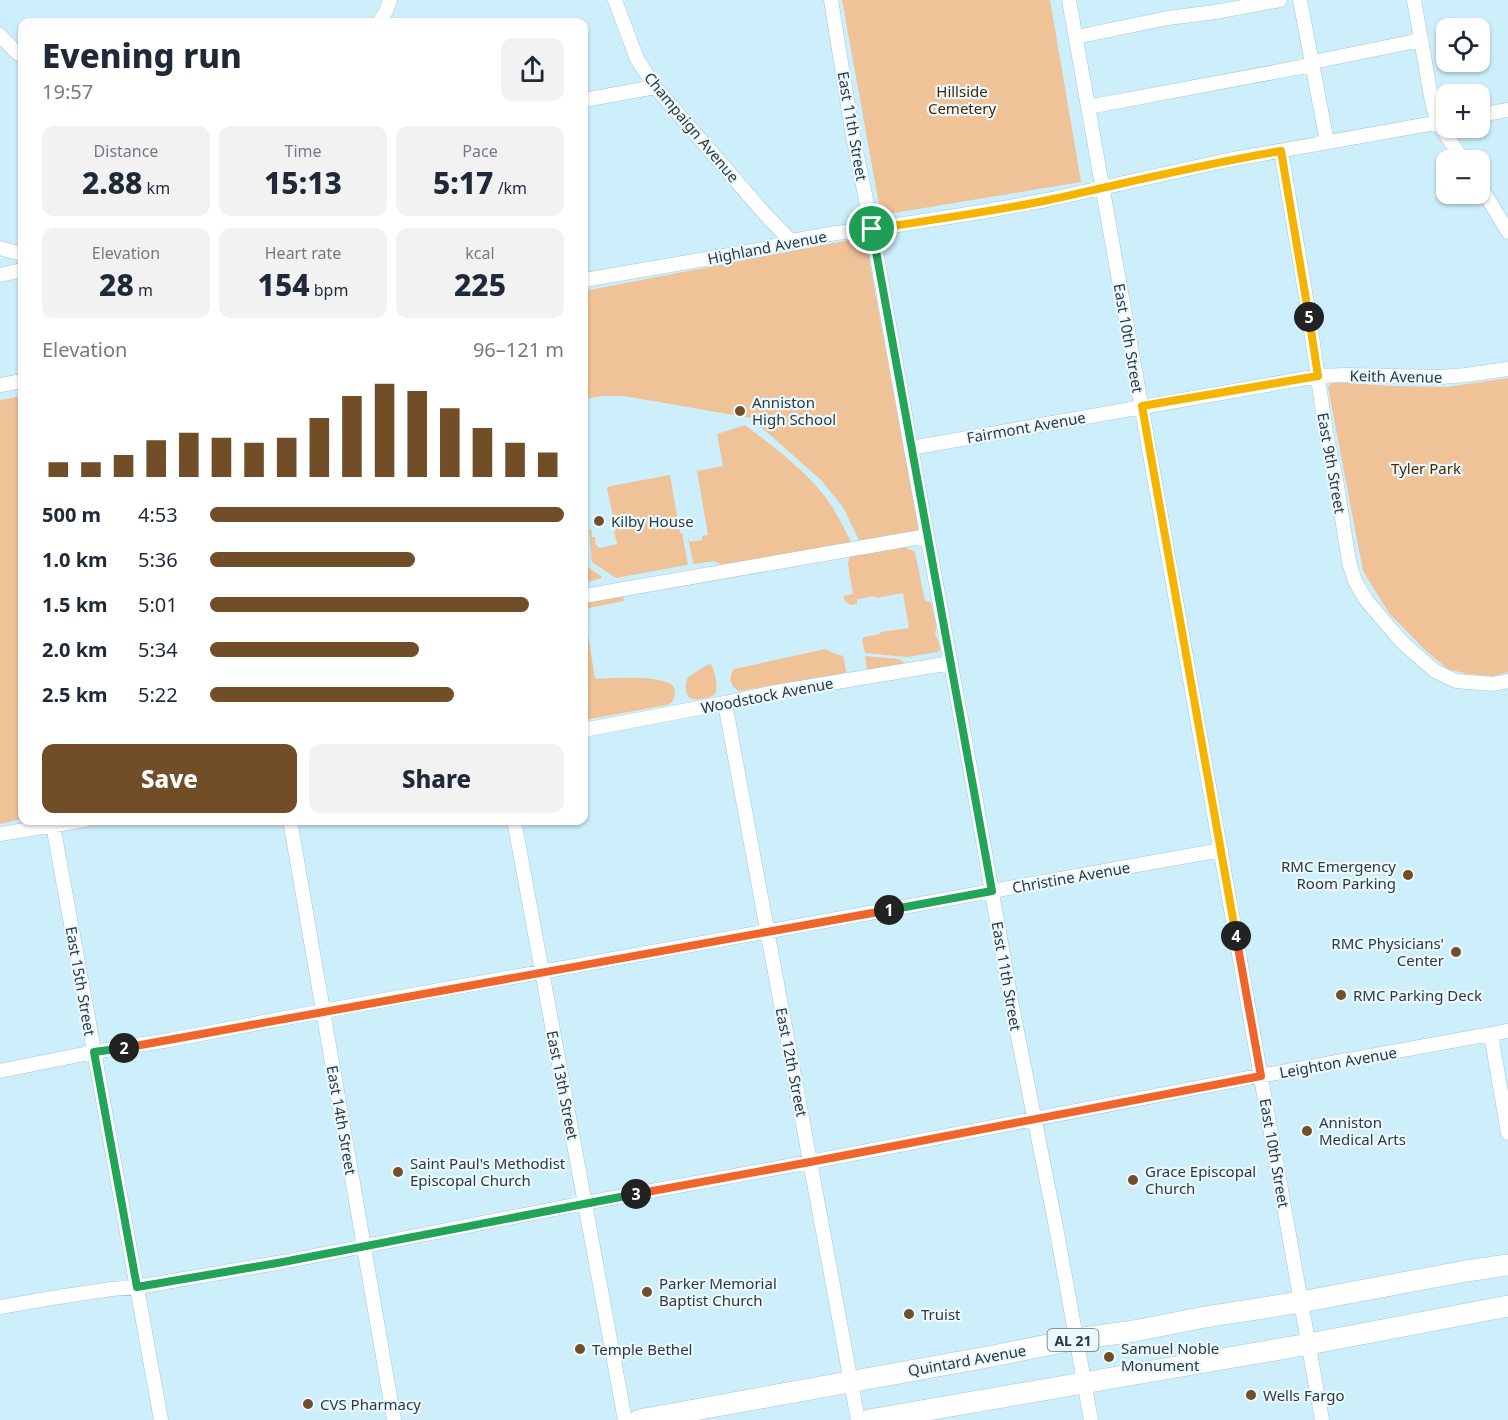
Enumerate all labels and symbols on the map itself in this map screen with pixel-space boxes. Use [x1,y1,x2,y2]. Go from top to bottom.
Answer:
street label: Champaign Avenue [640,68,744,186]
street label: East 11th Street [834,70,873,183]
park label: Hillside Cemetery [928,81,996,118]
pin [846,203,897,254]
street label: Highland Avenue [706,226,828,268]
street label: East 10th Street [1110,282,1149,395]
pin: 5 [1294,302,1324,332]
street label: Keith Avenue [1349,365,1443,387]
place label: Anniston High School [752,392,836,429]
marker: Anniston High School [733,404,747,418]
street label: Fairmont Avenue [965,407,1087,447]
street label: East 9th Street [1313,411,1351,516]
park label: Tyler Park [1391,458,1461,478]
place label: Kilby House [611,511,694,531]
marker: Kilby House [592,514,606,528]
street label: Woodstock Avenue [699,672,835,718]
place label: RMC Emergency Room Parking [1281,856,1396,893]
street label: Christine Avenue [1010,857,1132,897]
marker: RMC Emergency Room Parking [1401,868,1415,882]
pin: 1 [874,895,904,925]
street label: East 11th Street [988,920,1027,1033]
pin: 4 [1221,921,1251,951]
street label: East 15th Street [62,925,101,1038]
place label: RMC Physicians' Center [1331,933,1444,970]
marker: RMC Physicians' Center [1449,945,1463,959]
place label: RMC Parking Deck [1353,985,1482,1005]
marker: RMC Parking Deck [1334,988,1348,1002]
street label: East 12th Street [772,1006,813,1119]
street label: East 13th Street [543,1029,584,1142]
pin: 2 [109,1033,139,1063]
street label: Leighton Avenue [1278,1042,1398,1082]
street label: East 14th Street [323,1064,362,1177]
street label: East 10th Street [1256,1097,1295,1210]
place label: Anniston Medical Arts [1319,1112,1406,1149]
marker: Anniston Medical Arts [1300,1124,1314,1138]
place label: Saint Paul's Methodist Episcopal Church [410,1153,566,1190]
place label: Grace Episcopal Church [1145,1161,1256,1198]
marker: Saint Paul's Methodist Episcopal Church [391,1165,405,1179]
marker: Grace Episcopal Church [1126,1173,1140,1187]
pin: 3 [621,1179,651,1209]
place label: Parker Memorial Baptist Church [659,1273,777,1310]
marker: Parker Memorial Baptist Church [640,1285,654,1299]
place label: Truist [921,1304,961,1324]
marker: Truist [902,1307,916,1321]
road number: AL 21 [1048,1329,1098,1351]
place label: Samuel Noble Monument [1121,1338,1219,1375]
place label: Temple Bethel [592,1339,692,1359]
street label: Quintard Avenue [906,1340,1028,1380]
marker: Temple Bethel [573,1342,587,1356]
marker: Samuel Noble Monument [1102,1350,1116,1364]
place label: Wells Fargo [1263,1385,1344,1405]
marker: Wells Fargo [1244,1388,1258,1402]
place label: CVS Pharmacy [320,1394,421,1414]
marker: CVS Pharmacy [301,1397,315,1411]

